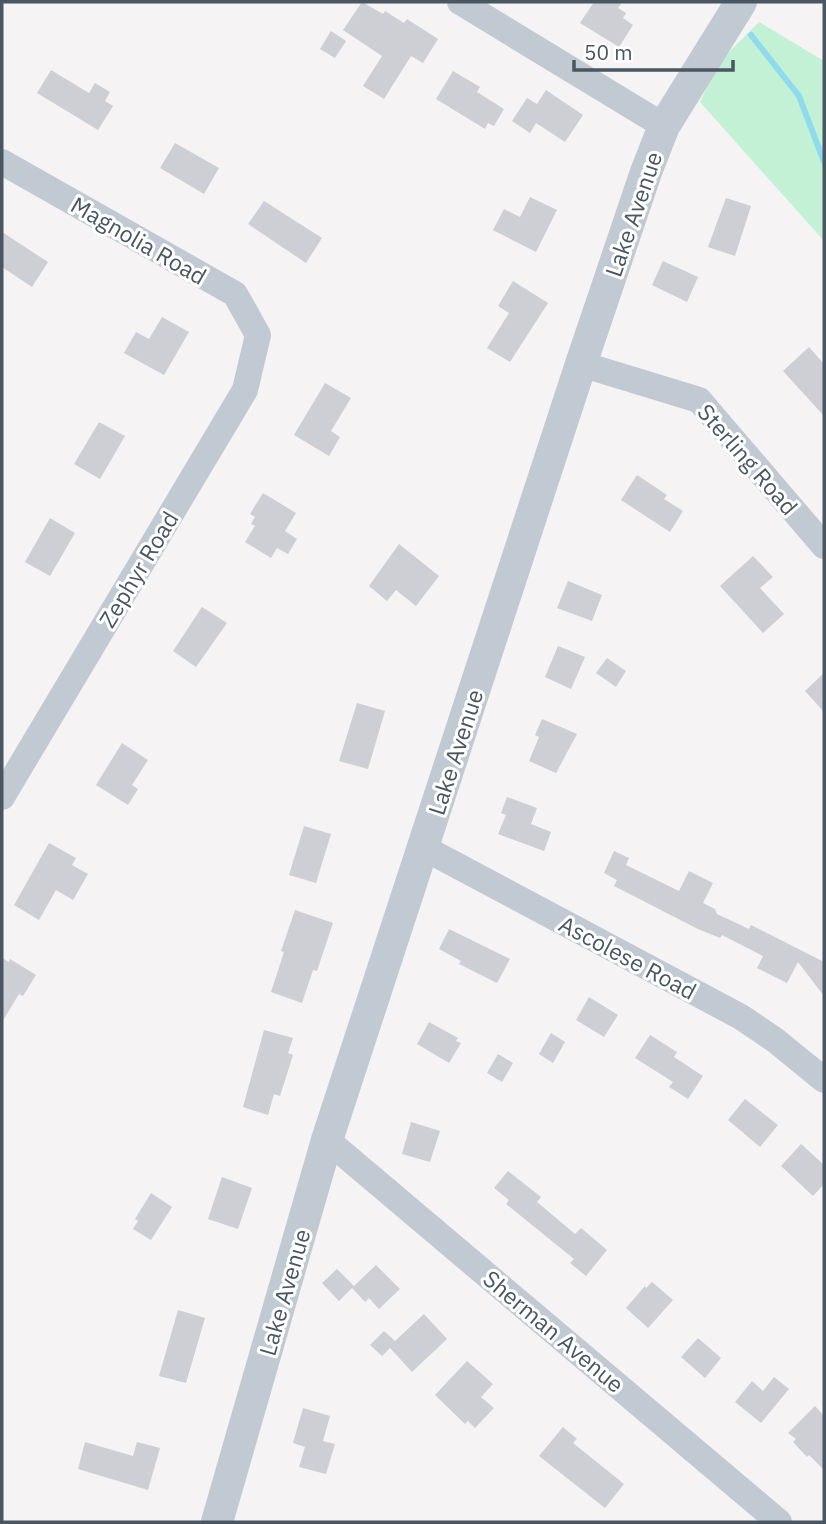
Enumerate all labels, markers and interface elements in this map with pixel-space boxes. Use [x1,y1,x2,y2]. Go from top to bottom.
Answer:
scale bar [574,28,733,72]
text: 50 m [584,38,633,66]
street label: Lake Avenue [598,147,668,281]
street label: Magnolia Road [66,189,212,291]
street label: Sterling Road [691,397,805,521]
street label: Zephyr Road [92,505,184,633]
street label: Lake Avenue [421,685,489,819]
street label: Ascolese Road [554,908,702,1006]
street label: Lake Avenue [252,1225,316,1359]
street label: Sherman Avenue [477,1263,631,1399]

